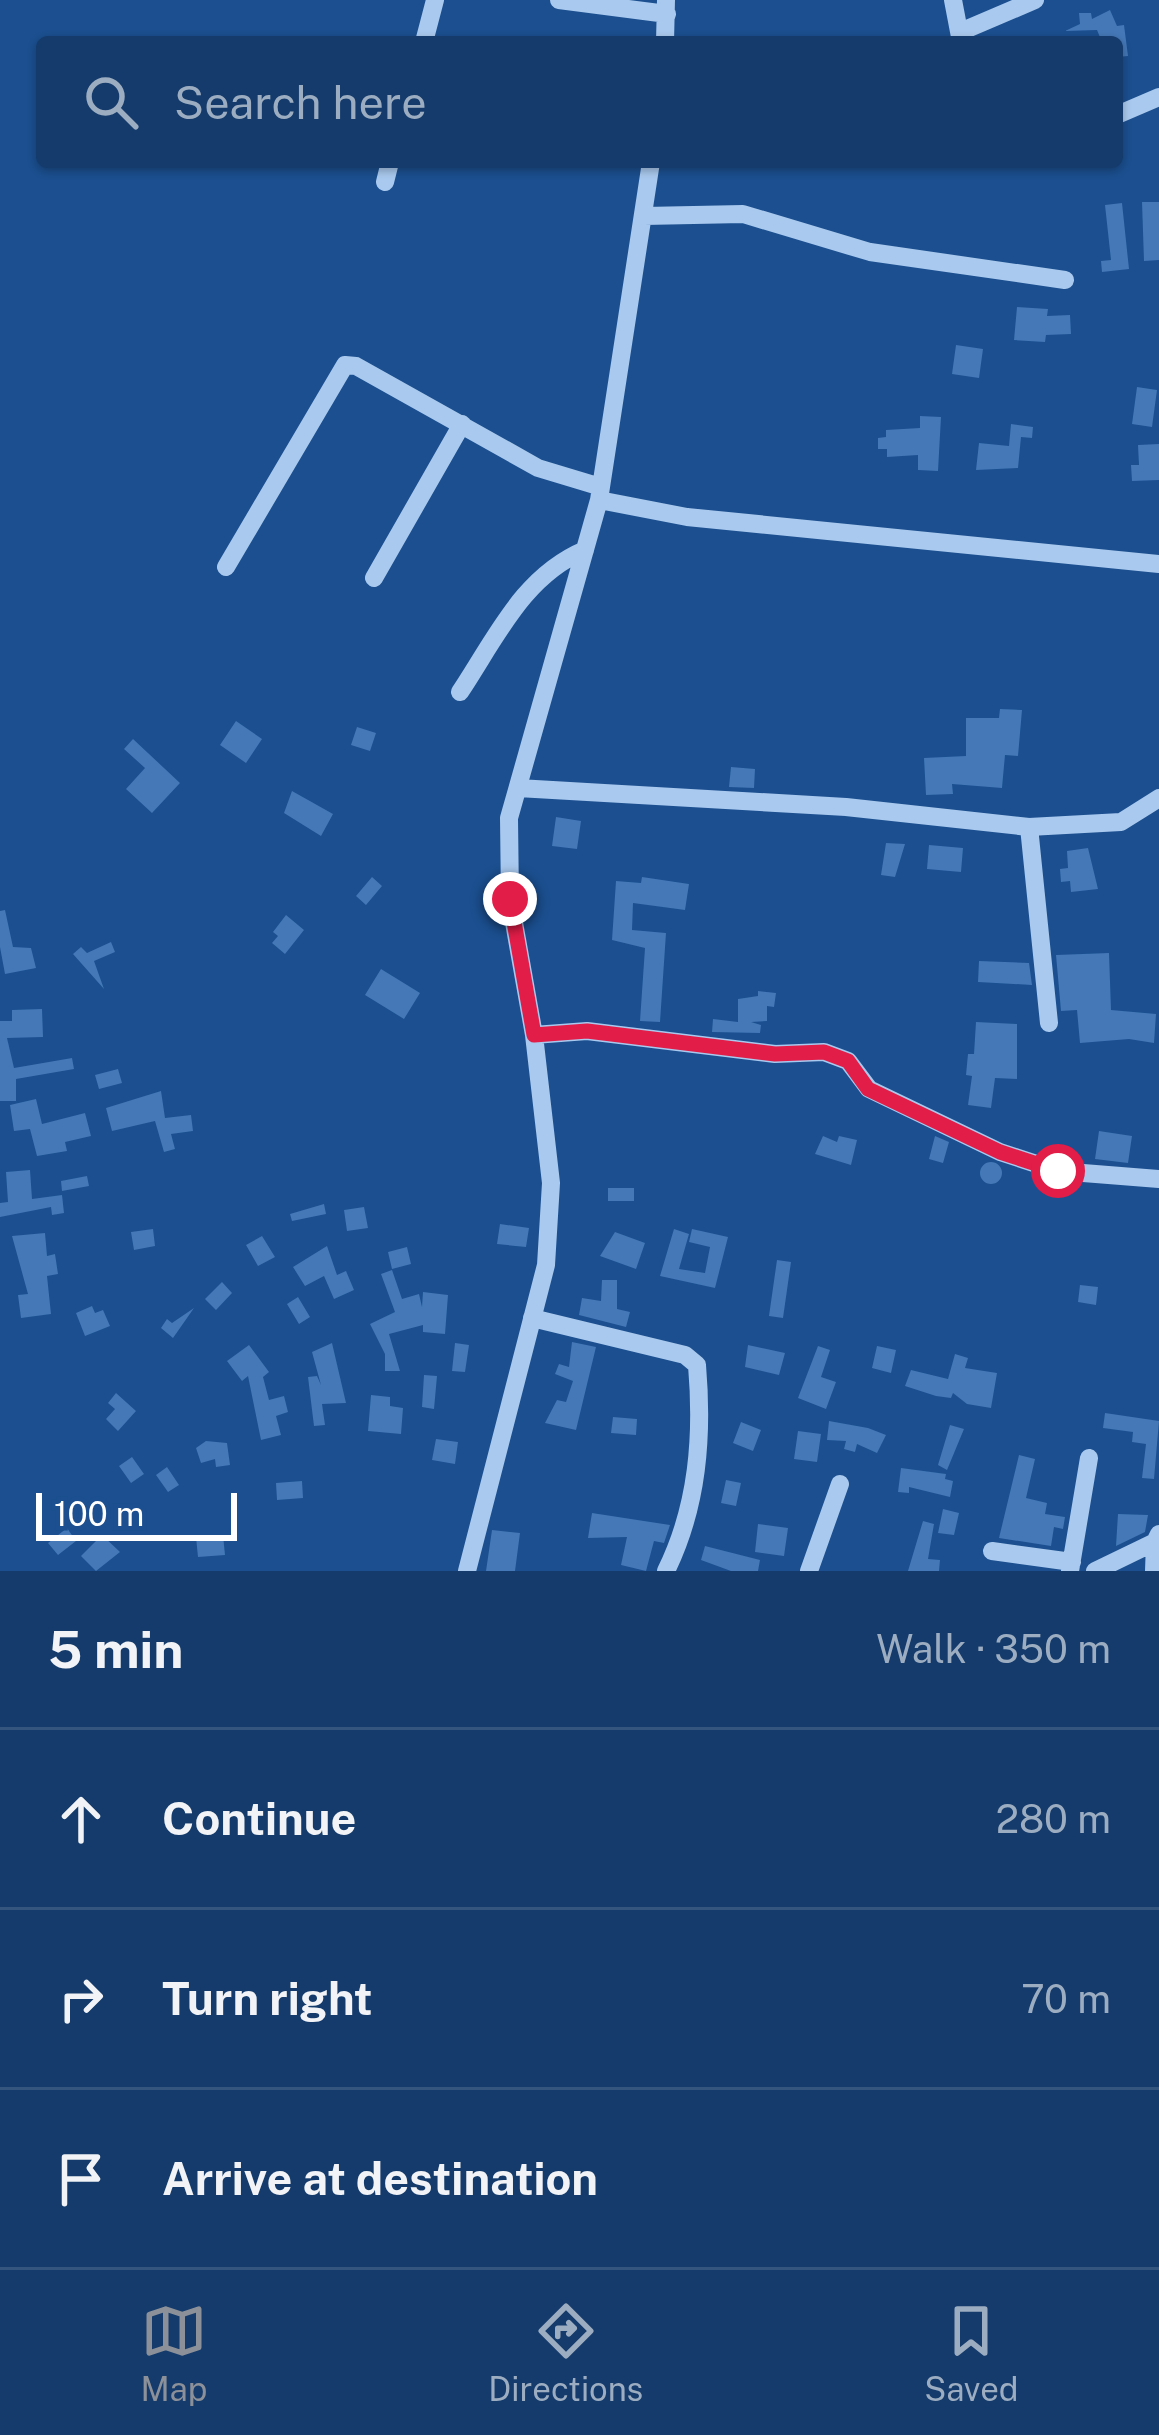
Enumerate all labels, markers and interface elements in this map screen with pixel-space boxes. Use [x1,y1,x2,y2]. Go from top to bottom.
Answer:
search box [36,36,1123,168]
icon: search [78,69,144,135]
text: Search here [174,76,427,129]
route end [483,872,537,926]
route start [1031,1144,1085,1198]
scale bar [36,1487,237,1540]
text: 100 m [54,1495,144,1533]
text: 5 min [48,1620,184,1679]
text: Walk · 350 m [876,1626,1111,1672]
icon: ahead [48,1786,114,1852]
text: Continue [162,1792,356,1845]
text: 280 m [996,1796,1111,1842]
icon: right [48,1966,114,2032]
text: Turn right [162,1972,373,2025]
text: 70 m [1021,1976,1111,2022]
icon: arrive [48,2146,114,2212]
text: Arrive at destination [162,2152,598,2205]
tab: Map [140,2298,207,2408]
tab: Directions [488,2298,643,2408]
tab: Saved [924,2298,1019,2408]

